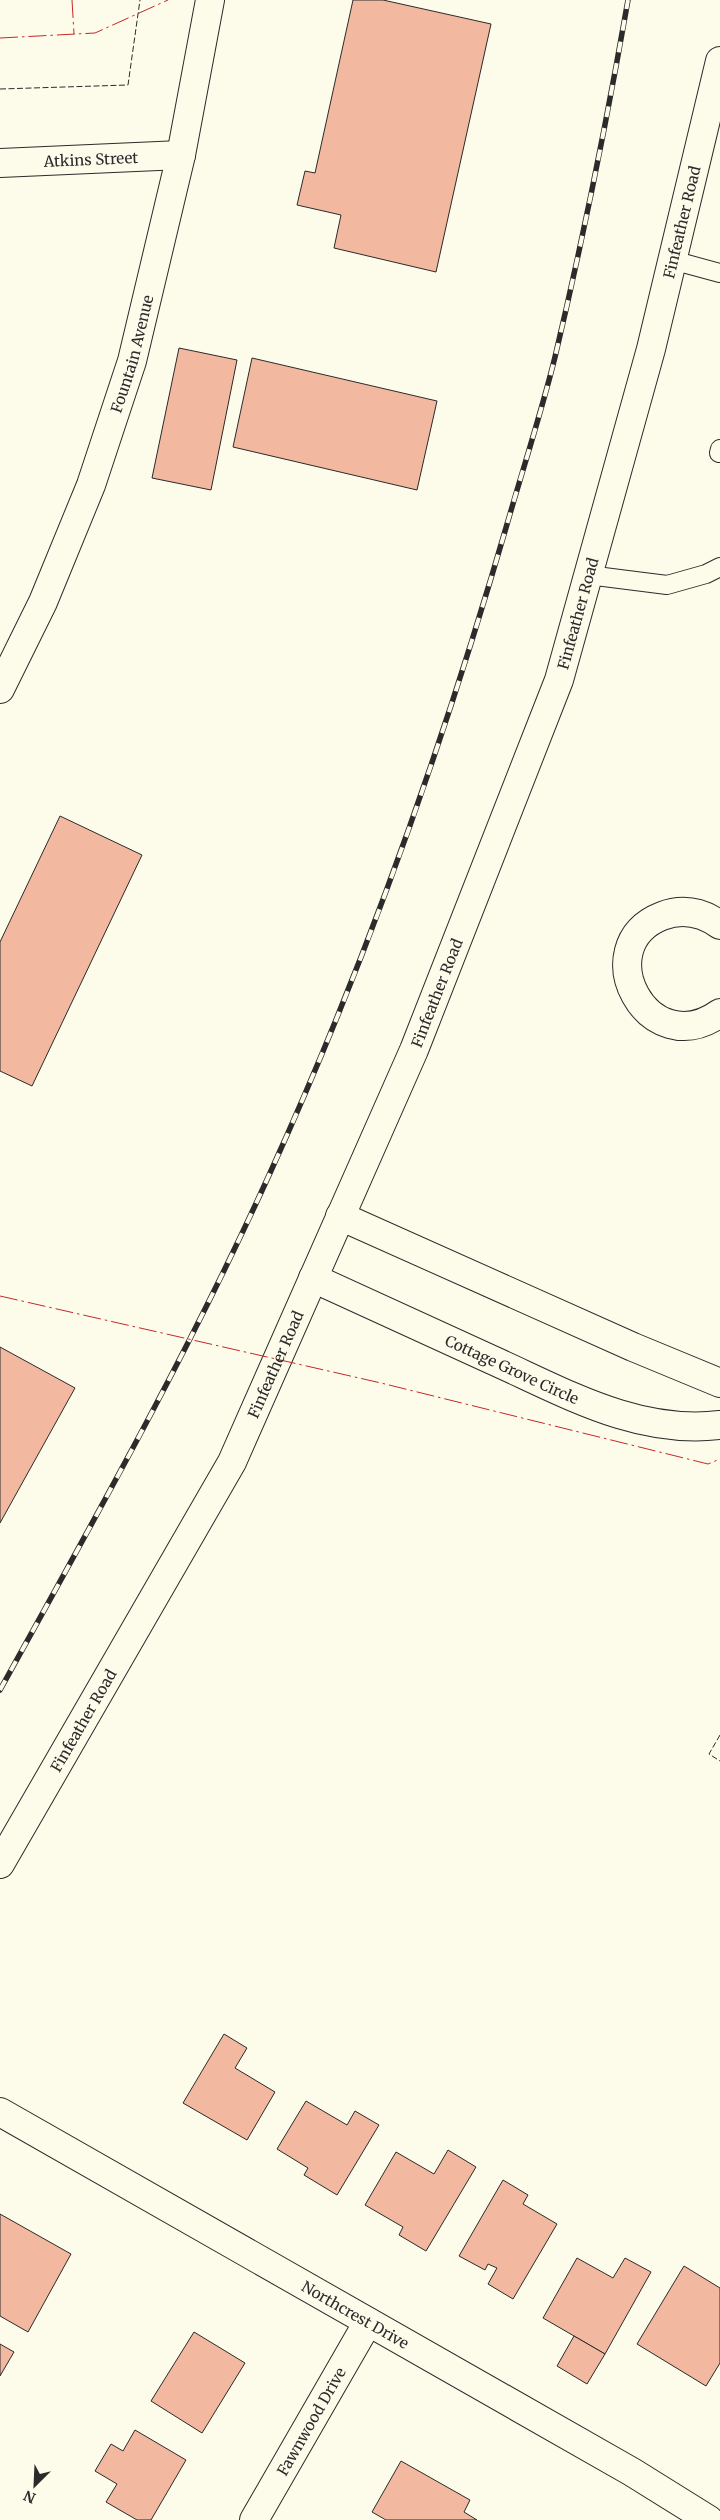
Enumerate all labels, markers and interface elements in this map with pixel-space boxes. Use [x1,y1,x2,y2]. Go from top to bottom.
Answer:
street label: Atkins Street [42,147,139,171]
street label: Finfeather Road [659,164,704,280]
street label: Fountain Avenue [106,293,157,415]
street label: Finfeather Road [553,555,602,672]
street label: Finfeather Road [407,936,466,1050]
street label: Finfeather Road [243,1308,307,1421]
street label: Cottage Grove Circle [442,1330,582,1408]
street label: Finfeather Road [46,1666,120,1775]
street label: Northcrest Drive [298,2276,413,2353]
street label: Fawnwood Drive [272,2364,350,2479]
north arrow [10,2460,60,2510]
text: N [21,2486,38,2507]

